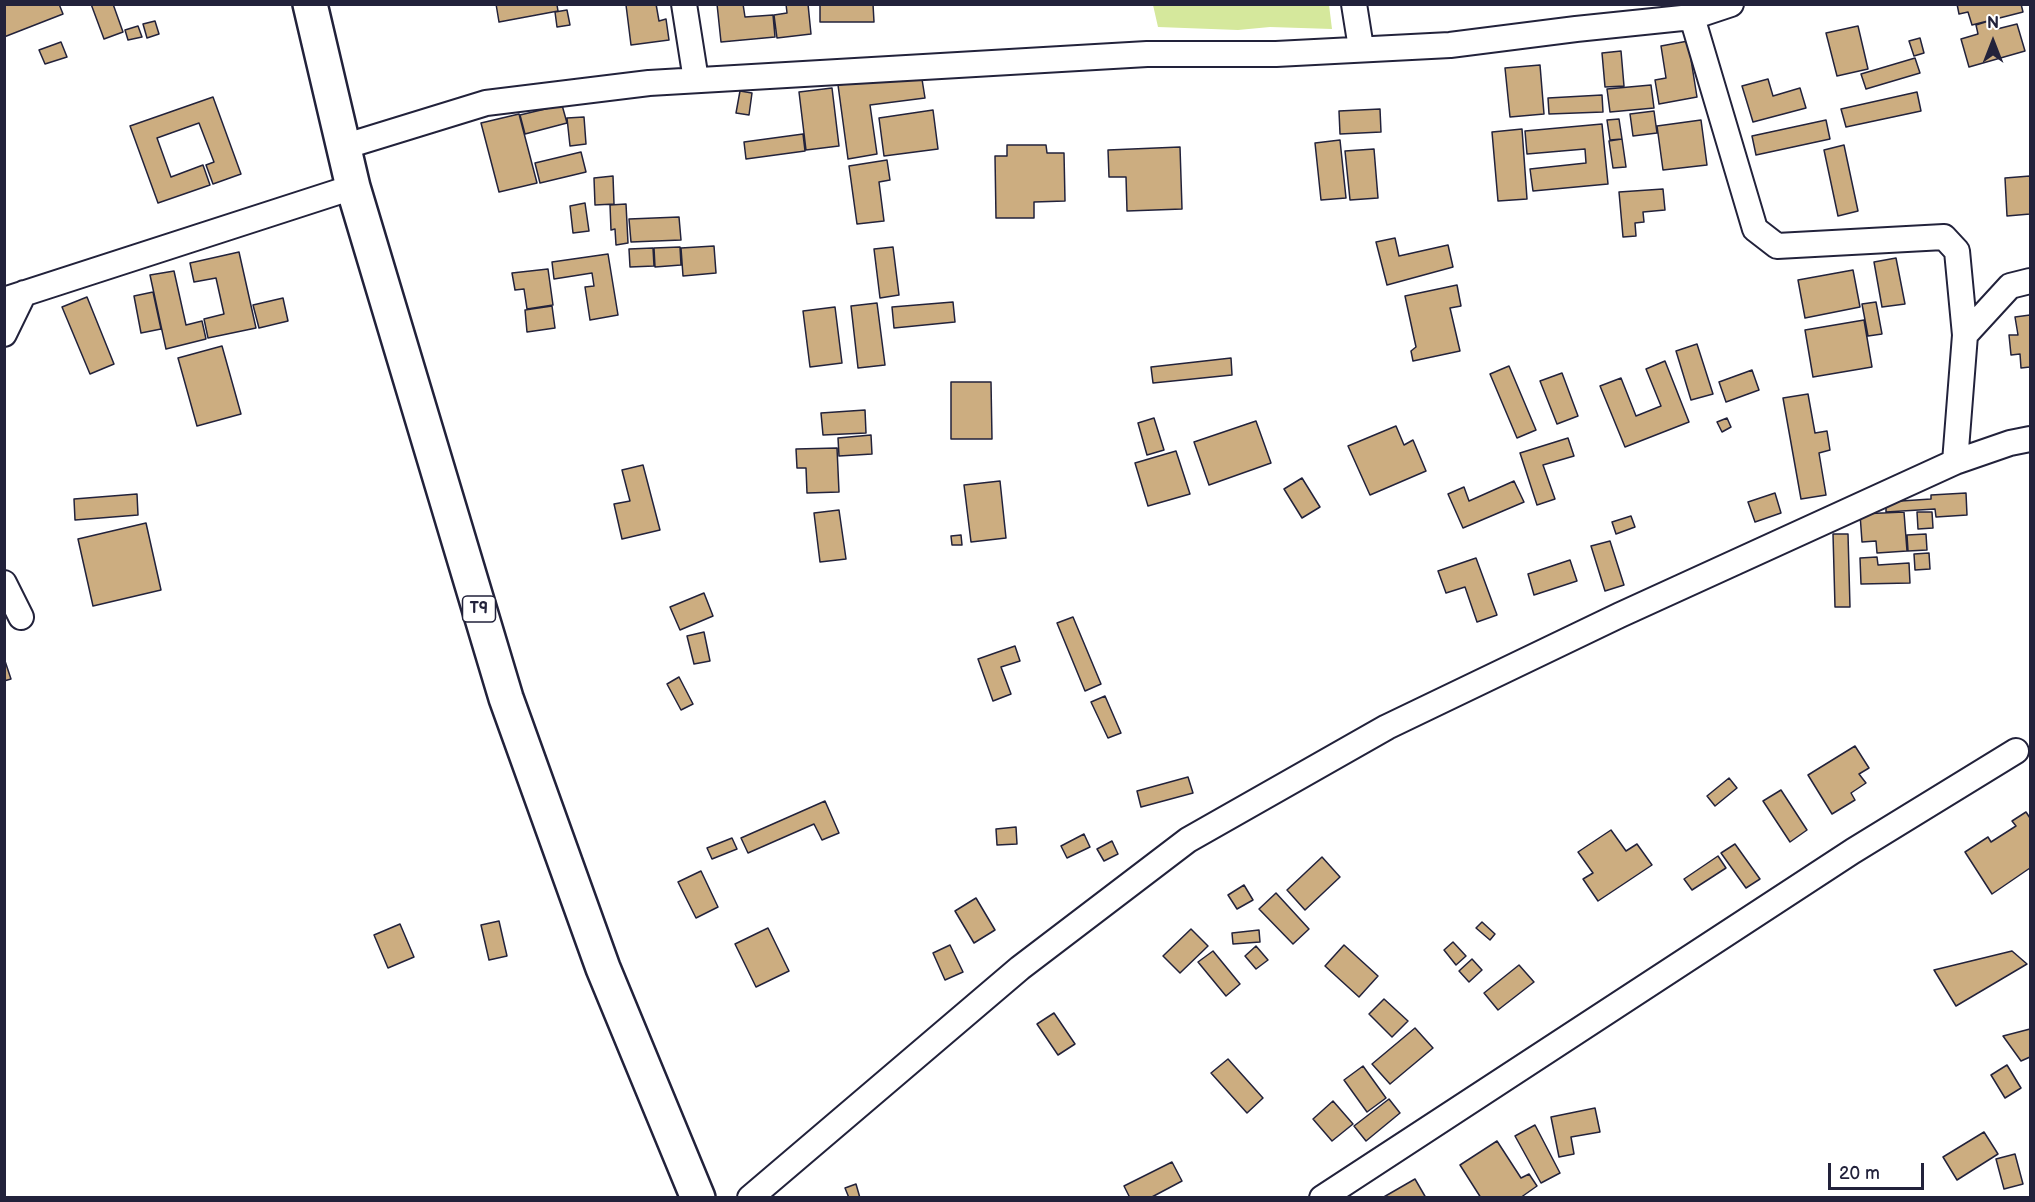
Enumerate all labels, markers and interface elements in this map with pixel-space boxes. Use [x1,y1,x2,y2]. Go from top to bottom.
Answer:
north arrow [1963,12,2023,72]
text: N [1987,14,1999,33]
road number: T9 [462,596,496,622]
scale bar [1831,1151,1927,1189]
text: 20 m [1839,1163,1880,1184]

